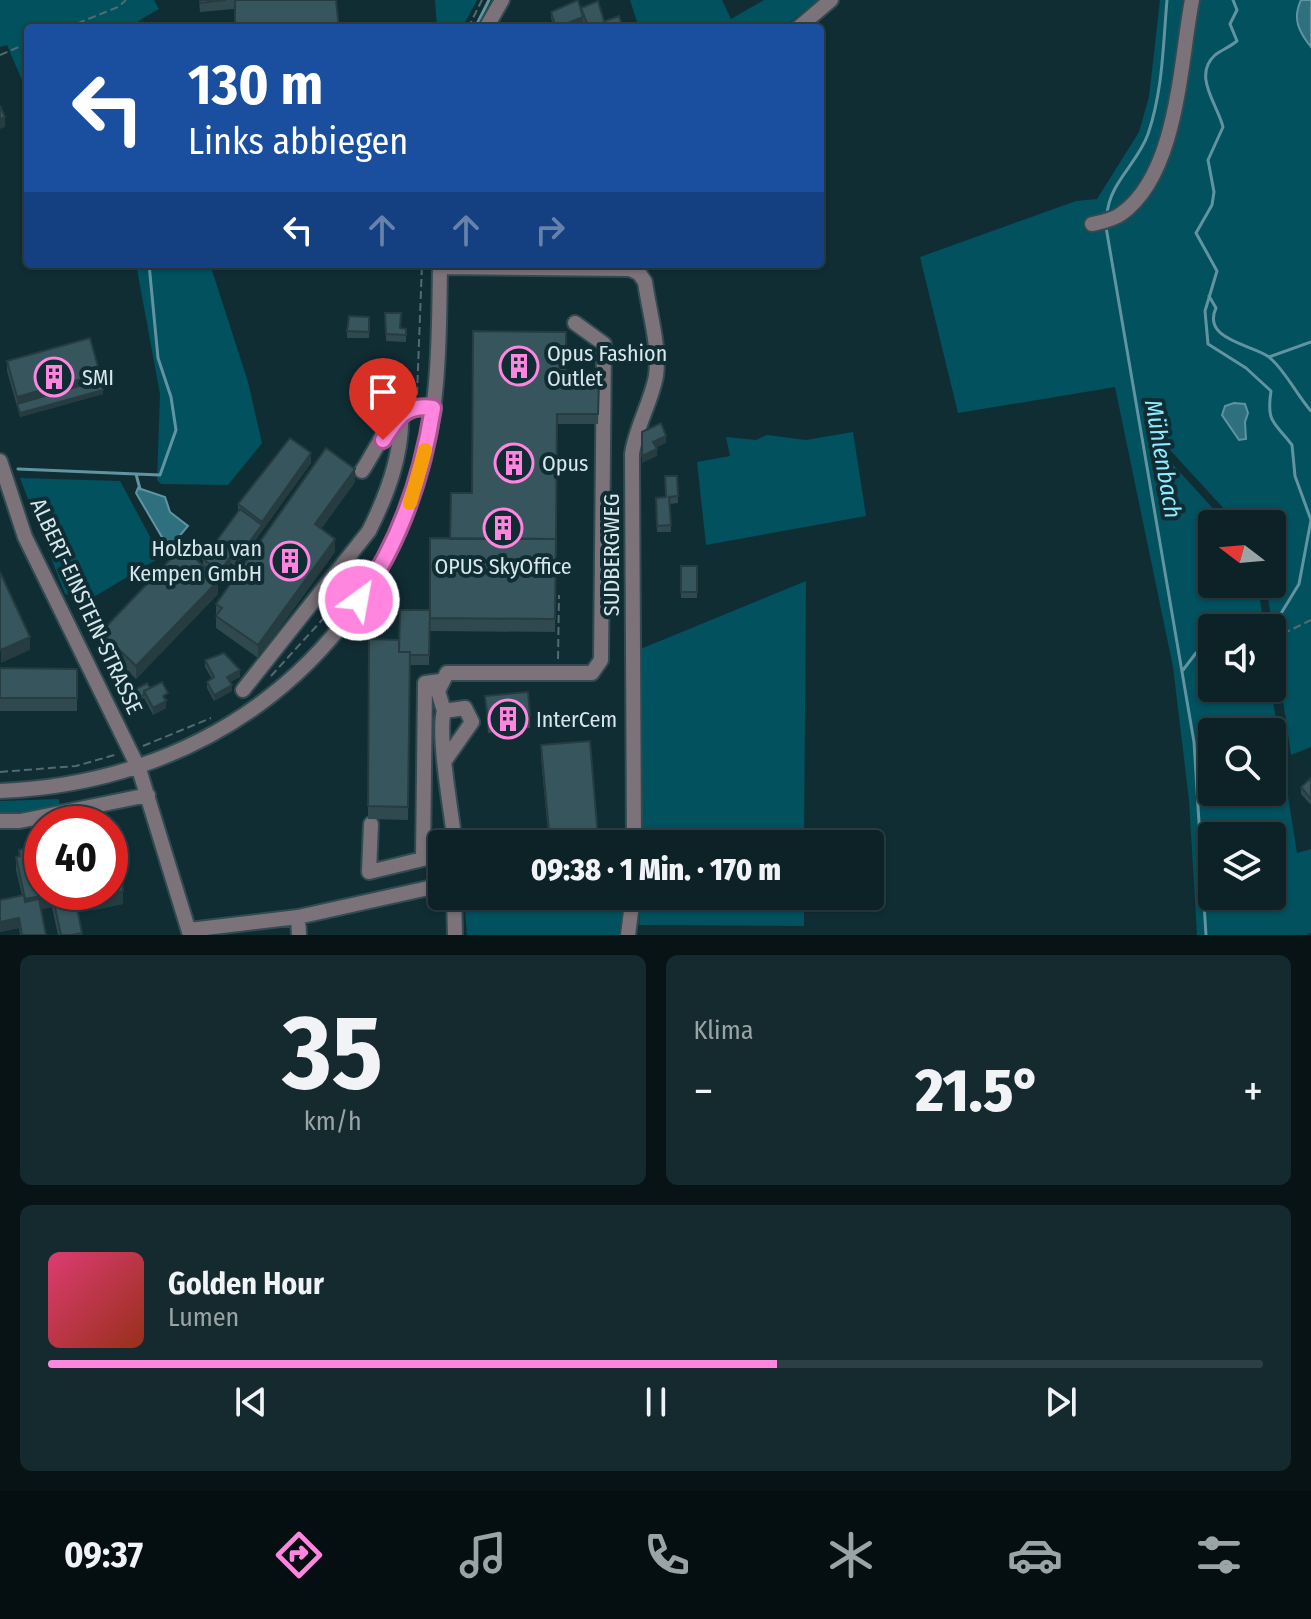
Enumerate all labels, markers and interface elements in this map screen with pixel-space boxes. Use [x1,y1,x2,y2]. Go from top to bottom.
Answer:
text: 130 m [188,52,323,119]
icon: left [56,56,160,160]
text: Links abbiegen [188,120,408,164]
icon: left [276,208,320,252]
icon: ahead [360,208,404,252]
icon: ahead [444,208,488,252]
icon: right [528,208,572,252]
place label: Opus Fashion Outlet [547,340,667,392]
building icon: Opus Fashion Outlet [498,345,540,387]
building icon: SMI [33,356,75,398]
pin [349,358,417,440]
place label: SMI [82,364,114,391]
icon: arrive [361,370,405,414]
water label: Mühlenbach [1139,398,1187,520]
building icon: Opus [493,442,535,484]
place label: Opus [542,450,588,477]
street label: ALBERT-EINSTEIN-STRASSE [25,494,148,718]
street label: SUDBERGWEG [598,494,625,616]
building icon: OPUS SkyOffice [482,507,524,549]
north arrow [1198,510,1286,598]
map controls [1198,510,1286,910]
place label: Holzbau van Kempen GmbH [129,535,262,587]
building icon: Holzbau van Kempen GmbH [269,540,311,582]
place label: OPUS SkyOffice [434,553,572,580]
position arrow [317,558,401,642]
button: sound [1198,614,1286,702]
building icon: InterCem [487,698,529,740]
place label: InterCem [536,706,617,733]
button: search [1198,718,1286,806]
speed limit sign: 40 [24,806,128,910]
button: layers [1198,822,1286,910]
text: 09:38 · 1 Min. · 170 m [531,852,781,888]
text: 35 [283,991,383,1116]
text: Klima [694,1015,753,1046]
text: 21.5° [916,1055,1041,1127]
text: − [694,1065,713,1118]
text: + [1243,1065,1263,1118]
text: km/h [304,1106,362,1137]
text: Golden Hour [168,1266,324,1302]
text: Lumen [168,1302,239,1333]
icon: previous [229,1380,273,1424]
icon: pause [634,1380,678,1424]
icon: next [1039,1380,1083,1424]
icon: directions [271,1527,327,1583]
icon: music [455,1527,511,1583]
icon: phone [639,1527,695,1583]
icon: climate [823,1527,879,1583]
icon: car [1007,1527,1063,1583]
icon: filters [1191,1527,1247,1583]
text: 09:37 [64,1533,143,1577]

